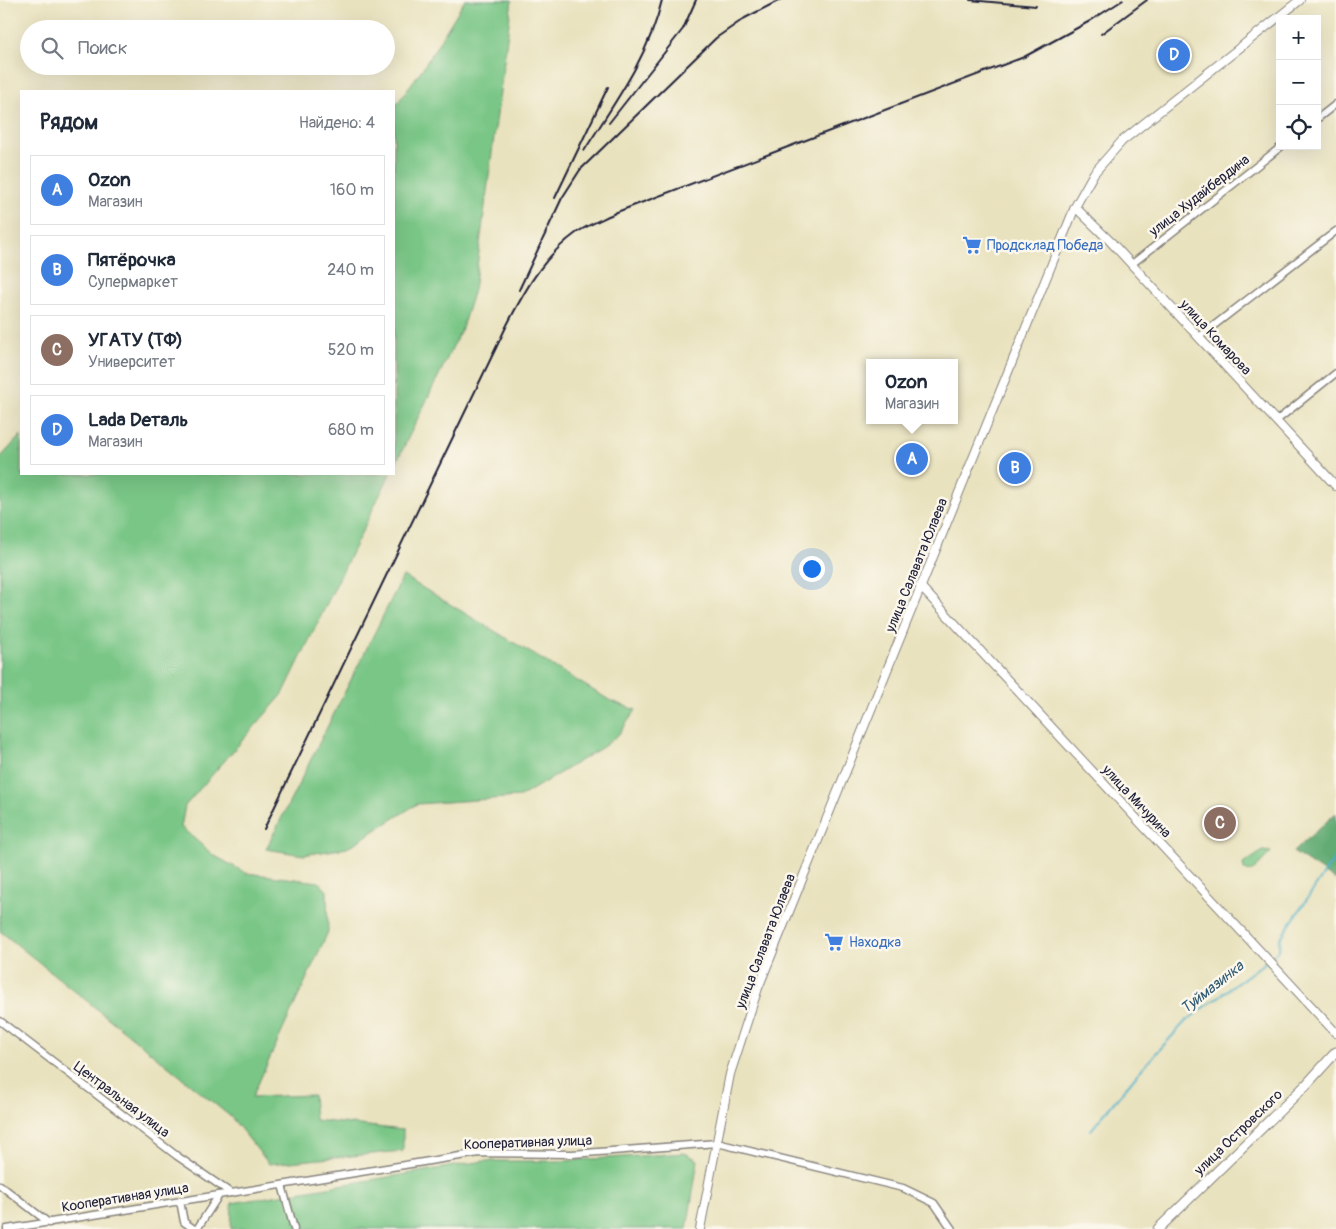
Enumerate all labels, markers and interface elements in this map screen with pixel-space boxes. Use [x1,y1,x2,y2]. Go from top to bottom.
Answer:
map controls [1276,15,1321,150]
button: + [1276,15,1321,60]
search box [20,20,395,75]
icon: search [38,34,66,62]
text: Поиск [78,36,128,60]
pin: D [1158,36,1190,74]
button: − [1276,60,1321,105]
button: locate [1276,105,1321,150]
text: Рядом [40,109,98,136]
text: Найдено: 4 [299,113,375,133]
street label: улица Худайбердина [1145,151,1253,240]
text: Ozon [88,168,131,192]
text: A [52,180,62,200]
text: 160 m [330,180,374,200]
text: Магазин [88,192,143,212]
supermarket icon: Продсклад Победа [961,234,983,256]
place label: Продсклад Победа [987,237,1103,254]
text: Пятёрочка [88,248,176,272]
text: B [52,260,62,280]
text: 240 m [327,260,374,280]
text: Супермаркет [88,272,178,292]
street label: улица Комарова [1176,295,1255,379]
text: УГАТУ (ТФ) [88,328,183,352]
text: C [52,340,62,360]
text: 520 m [328,340,374,360]
text: Университет [88,352,175,372]
popup [866,359,958,424]
text: Ozon [885,370,927,394]
text: Магазин [885,394,939,414]
text: Lada Dеталь [88,408,188,432]
text: D [52,420,62,440]
text: 680 m [328,420,374,440]
text: Магазин [88,432,143,452]
pin: A [896,440,928,478]
pin: B [999,449,1031,487]
street label: улица Салавата Юлаева [881,496,951,636]
your location [799,556,825,582]
street label: улица Мичурина [1098,761,1175,841]
pin: C [1204,804,1236,842]
street label: улица Салавата Юлаева [732,871,799,1012]
supermarket icon: Находка [823,931,845,953]
place label: Находка [849,934,901,951]
water label: Туймазинка [1177,956,1248,1018]
street label: Центральная улица [70,1058,173,1141]
street label: улица Островского [1190,1086,1286,1179]
street label: Кооперативная улица [464,1132,592,1153]
street label: Кооперативная улица [60,1179,190,1216]

